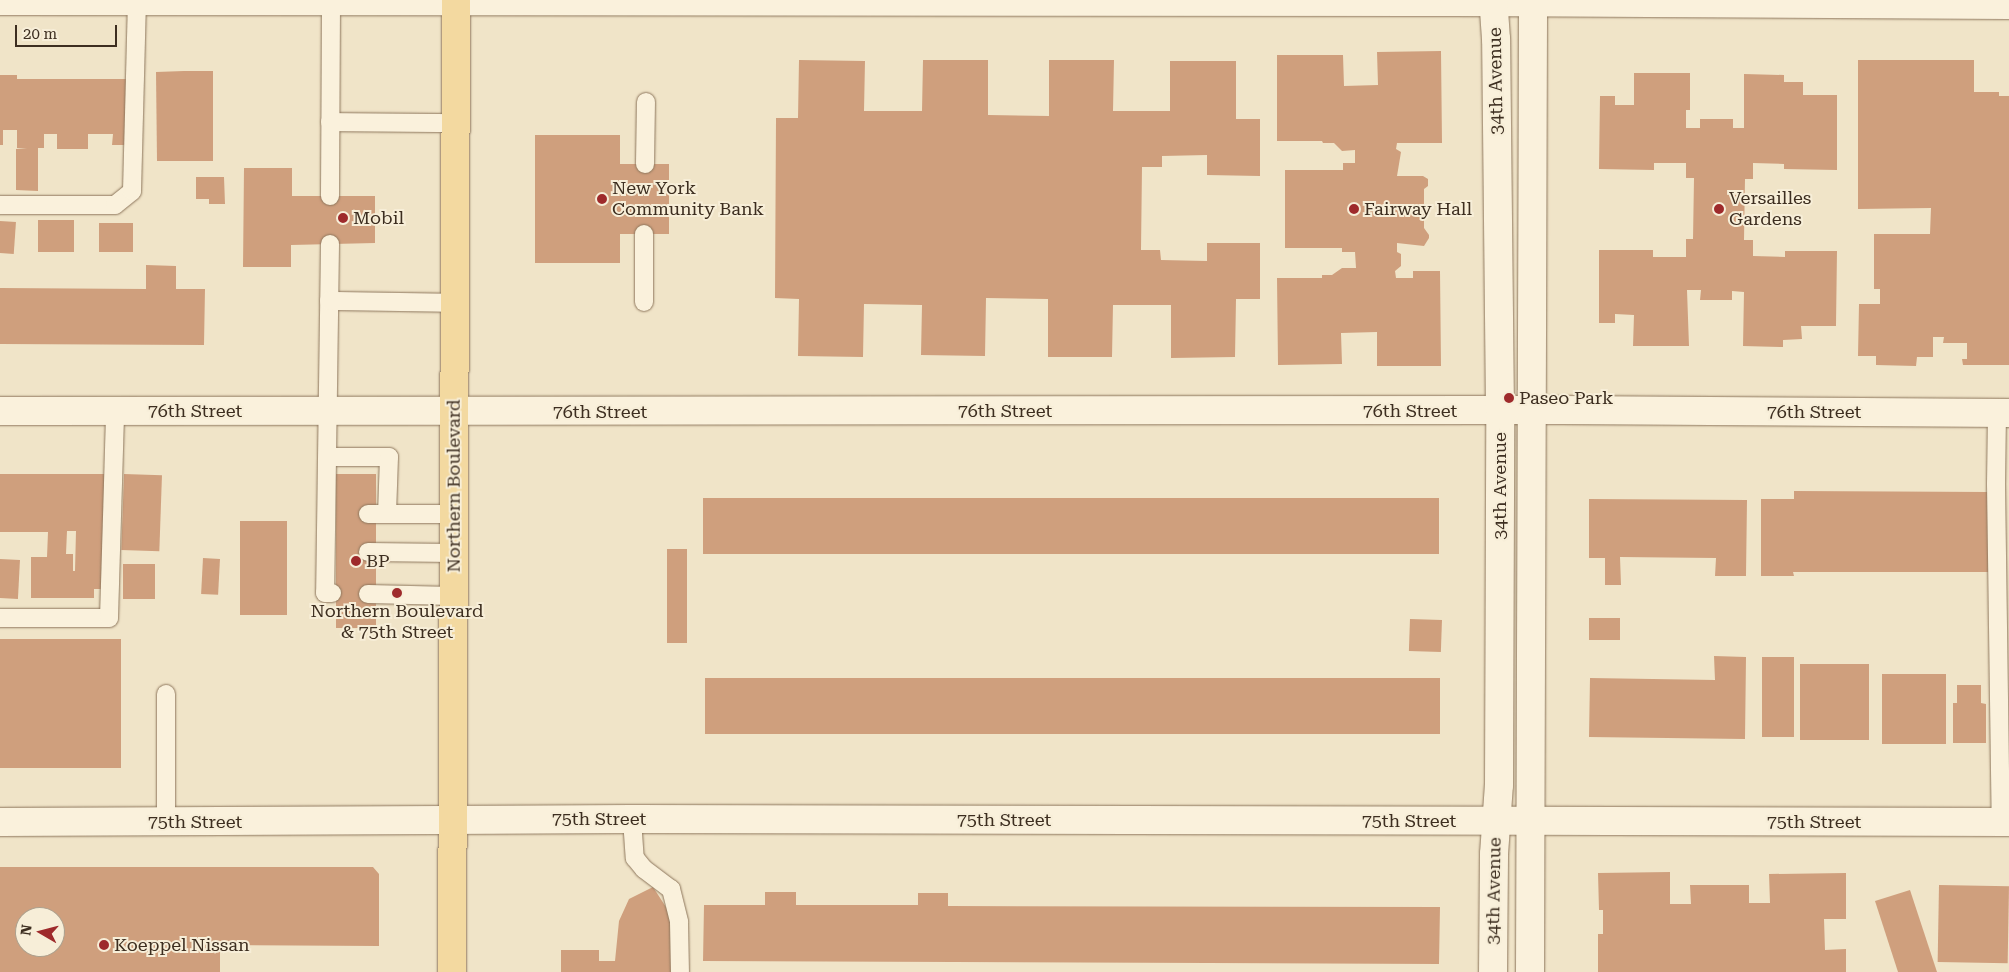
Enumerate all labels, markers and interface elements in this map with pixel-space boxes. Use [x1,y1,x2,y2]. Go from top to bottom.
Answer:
scale bar [18,15,120,47]
text: 20 m [23,25,57,43]
street label: 34th Avenue [1484,27,1508,135]
place label: New York Community Bank [612,178,764,220]
place label: Versailles Gardens [1729,188,1811,230]
marker: New York Community Bank [596,193,608,205]
place label: Fairway Hall [1364,198,1472,220]
marker: Fairway Hall [1348,203,1360,215]
marker: Versailles Gardens [1713,203,1725,215]
place label: Mobil [353,207,404,229]
marker: Mobil [337,212,349,224]
place label: Paseo Park [1519,387,1614,409]
marker: Paseo Park [1503,392,1515,404]
street label: 76th Street [148,400,242,422]
street label: Northern Boulevard [443,400,465,572]
street label: 76th Street [958,400,1052,422]
street label: 76th Street [1363,400,1457,422]
street label: 76th Street [553,401,647,423]
street label: 76th Street [1767,401,1861,423]
street label: 34th Avenue [1489,432,1511,540]
place label: BP [366,550,390,572]
marker: BP [350,555,362,567]
marker: Northern Boulevard & 75th Street [391,587,403,599]
place label: Northern Boulevard & 75th Street [311,601,483,644]
street label: 75th Street [552,808,646,830]
street label: 75th Street [957,809,1051,831]
street label: 75th Street [1362,810,1456,832]
street label: 75th Street [148,811,242,833]
street label: 75th Street [1767,811,1861,833]
street label: 34th Avenue [1482,837,1506,945]
north arrow [15,907,65,957]
text: N [17,924,35,937]
place label: Koeppel Nissan [114,934,250,956]
marker: Koeppel Nissan [98,939,110,951]

